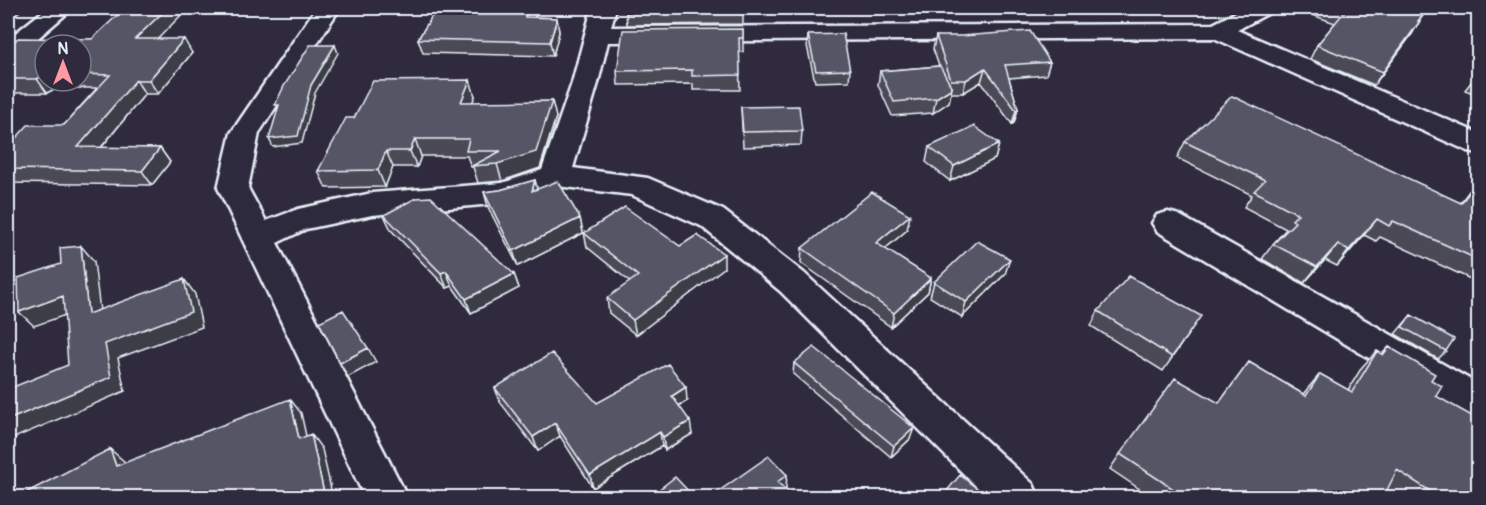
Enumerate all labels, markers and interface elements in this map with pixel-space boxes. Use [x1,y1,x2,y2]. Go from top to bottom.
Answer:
north arrow [33,33,93,93]
text: N [58,39,69,59]

